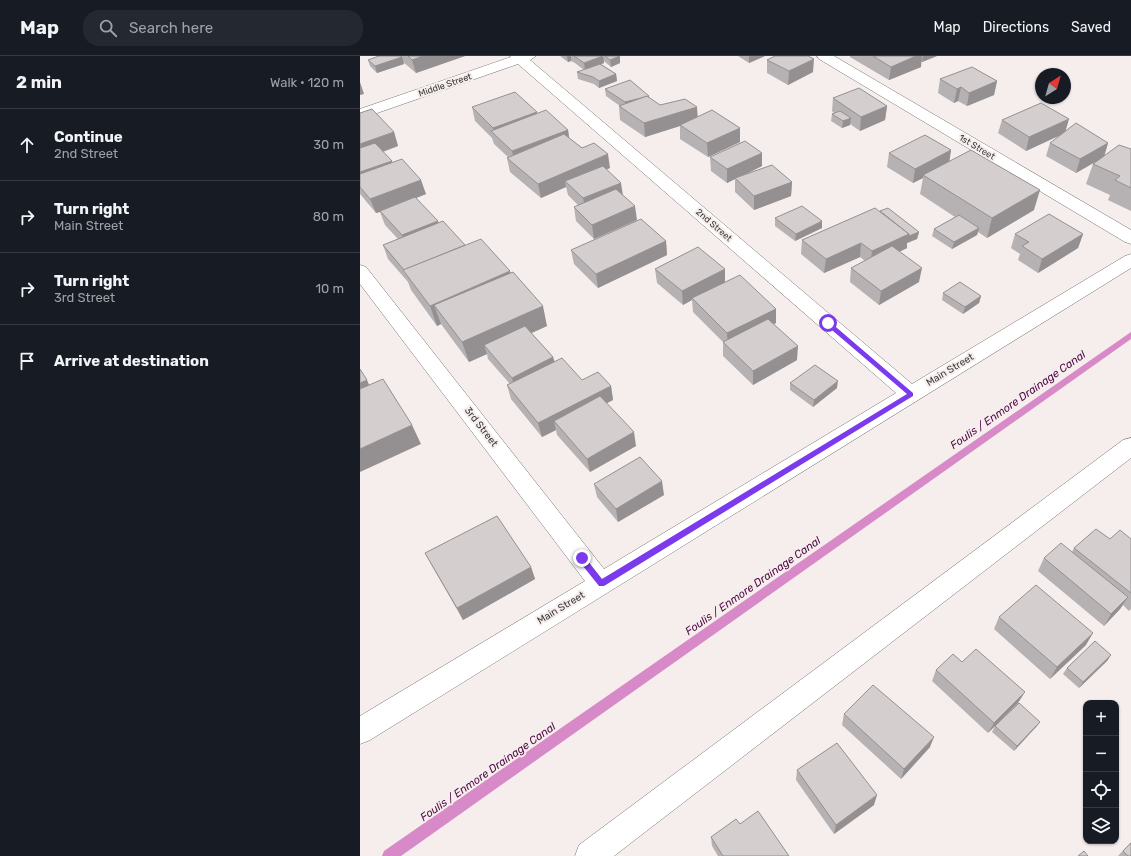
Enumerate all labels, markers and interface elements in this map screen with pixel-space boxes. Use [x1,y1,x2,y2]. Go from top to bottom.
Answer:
search box [83,10,363,46]
text: Map [20,16,59,39]
icon: search [97,17,119,39]
text: Search here [129,19,213,37]
text: Map [934,19,961,36]
text: Directions [983,19,1049,36]
text: Saved [1071,19,1111,36]
north arrow [1035,68,1071,104]
street label: Middle Street [417,71,473,99]
text: 2 min [16,72,62,92]
text: Walk · 120 m [270,75,344,90]
text: Continue [54,128,123,146]
street label: 1st Street [957,132,997,162]
icon: ahead [16,134,38,156]
text: 30 m [313,137,344,152]
text: 2nd Street [54,146,118,161]
text: Turn right [54,200,129,218]
icon: right [16,206,38,228]
street label: 2nd Street [694,207,734,244]
text: 80 m [313,209,344,224]
text: Main Street [54,218,123,233]
text: Turn right [54,272,129,290]
icon: right [16,278,38,300]
text: 10 m [315,281,344,296]
text: 3rd Street [54,290,115,305]
route start [819,314,837,332]
water label: Foulis / Enmore Drainage Canal [948,348,1089,452]
icon: arrive [16,350,38,372]
street label: Main Street [924,351,976,389]
text: Arrive at destination [54,352,209,370]
street label: 3rd Street [462,405,500,449]
water label: Foulis / Enmore Drainage Canal [683,534,824,638]
route end [573,549,591,567]
street label: Main Street [535,589,587,627]
map controls [1083,700,1119,844]
button: + [1083,700,1119,736]
water label: Foulis / Enmore Drainage Canal [418,720,559,824]
button: − [1083,736,1119,772]
button: locate [1083,772,1119,808]
button: layers [1083,808,1119,844]

